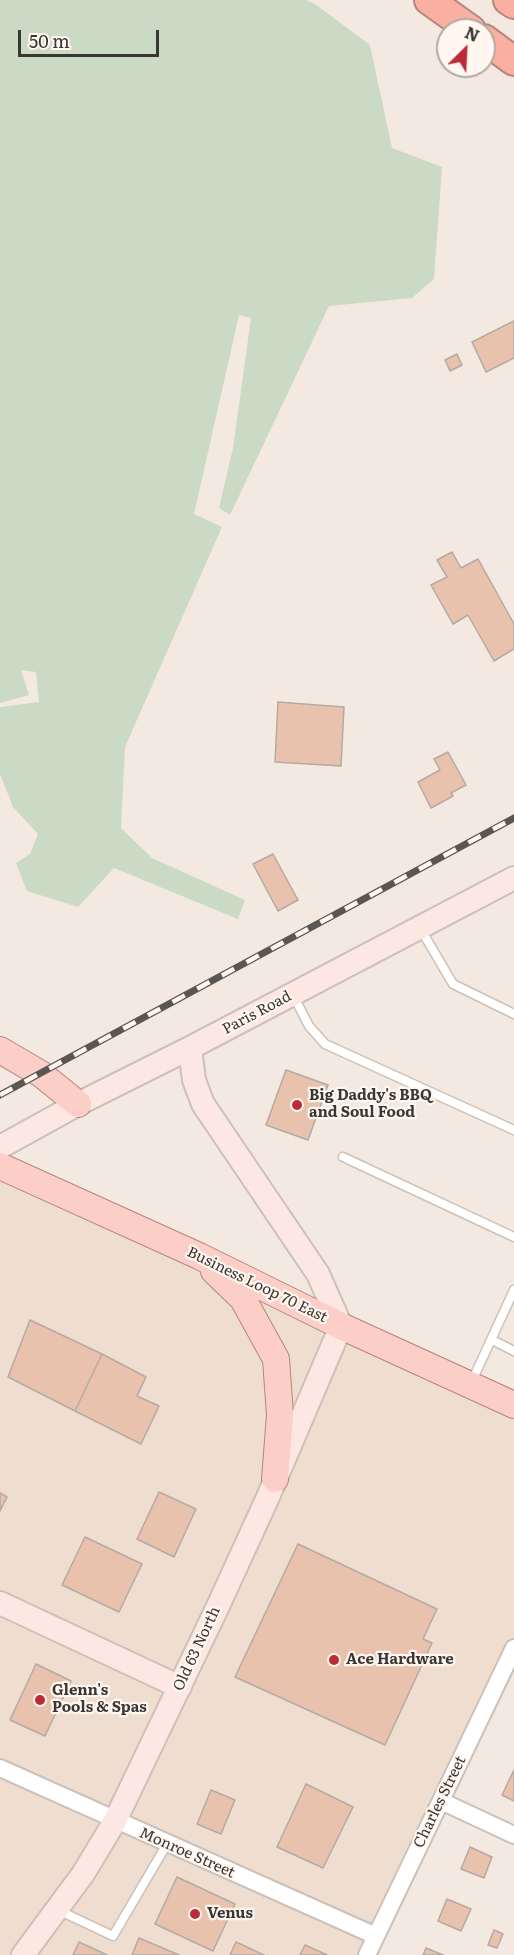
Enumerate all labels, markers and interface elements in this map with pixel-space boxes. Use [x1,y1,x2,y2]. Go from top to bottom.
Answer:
scale bar [21,18,162,56]
north arrow [436,18,496,78]
text: N [461,20,484,47]
text: 50 m [29,27,70,54]
street label: Paris Road [220,987,294,1039]
place label: Big Daddy's BBQ and Soul Food [309,1087,432,1122]
marker: Big Daddy's BBQ and Soul Food [290,1098,304,1112]
street label: Business Loop 70 East [184,1243,330,1327]
street label: Old 63 North [170,1604,224,1694]
place label: Ace Hardware [346,1651,454,1669]
marker: Ace Hardware [327,1653,341,1667]
place label: Glenn's Pools & Spas [52,1682,147,1717]
marker: Glenn's Pools & Spas [33,1693,47,1707]
street label: Charles Street [410,1753,470,1851]
street label: Monroe Street [136,1824,238,1882]
place label: Venus [207,1905,253,1923]
marker: Venus [188,1907,202,1921]

